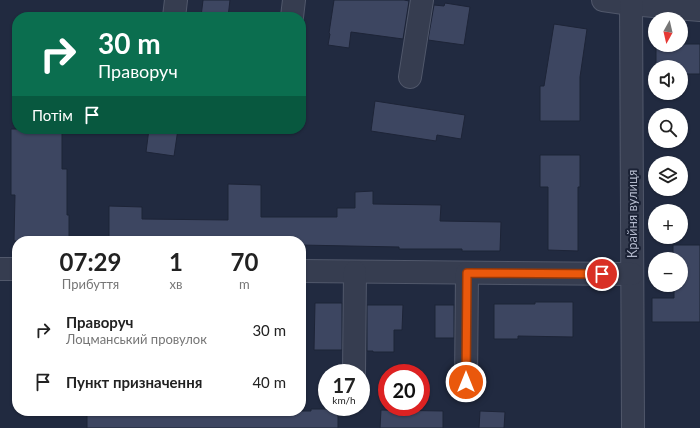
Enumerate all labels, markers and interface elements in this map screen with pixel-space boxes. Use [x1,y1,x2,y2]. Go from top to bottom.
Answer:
north arrow [648,12,688,52]
map controls [648,12,688,292]
text: 30 m [98,26,161,60]
icon: right [32,28,84,80]
text: Праворуч [98,60,178,82]
button: sound [648,60,688,100]
icon: arrive [81,104,103,126]
text: Потім [32,106,73,124]
button: search [648,108,688,148]
button: layers [648,156,688,196]
street label: Крайня вулиця [624,170,640,258]
button: + [648,204,688,244]
text: 07:29 [60,247,121,276]
text: 1 [169,247,183,276]
text: 70 [231,247,258,276]
button: − [648,252,688,292]
pin [585,257,619,291]
icon: arrive [591,263,613,285]
text: Прибуття [62,276,119,292]
text: хв [170,276,182,292]
text: m [239,276,250,292]
text: Праворуч [66,313,133,331]
icon: right [32,319,54,341]
text: 30 m [252,321,286,339]
text: Лоцманський провулок [66,331,207,347]
position arrow [445,361,487,403]
speed limit sign: 20 [378,364,430,416]
icon: arrive [32,371,54,393]
text: Пункт призначення [66,373,202,391]
text: 40 m [252,373,286,391]
text: 17 [332,373,356,397]
text: km/h [332,394,356,406]

